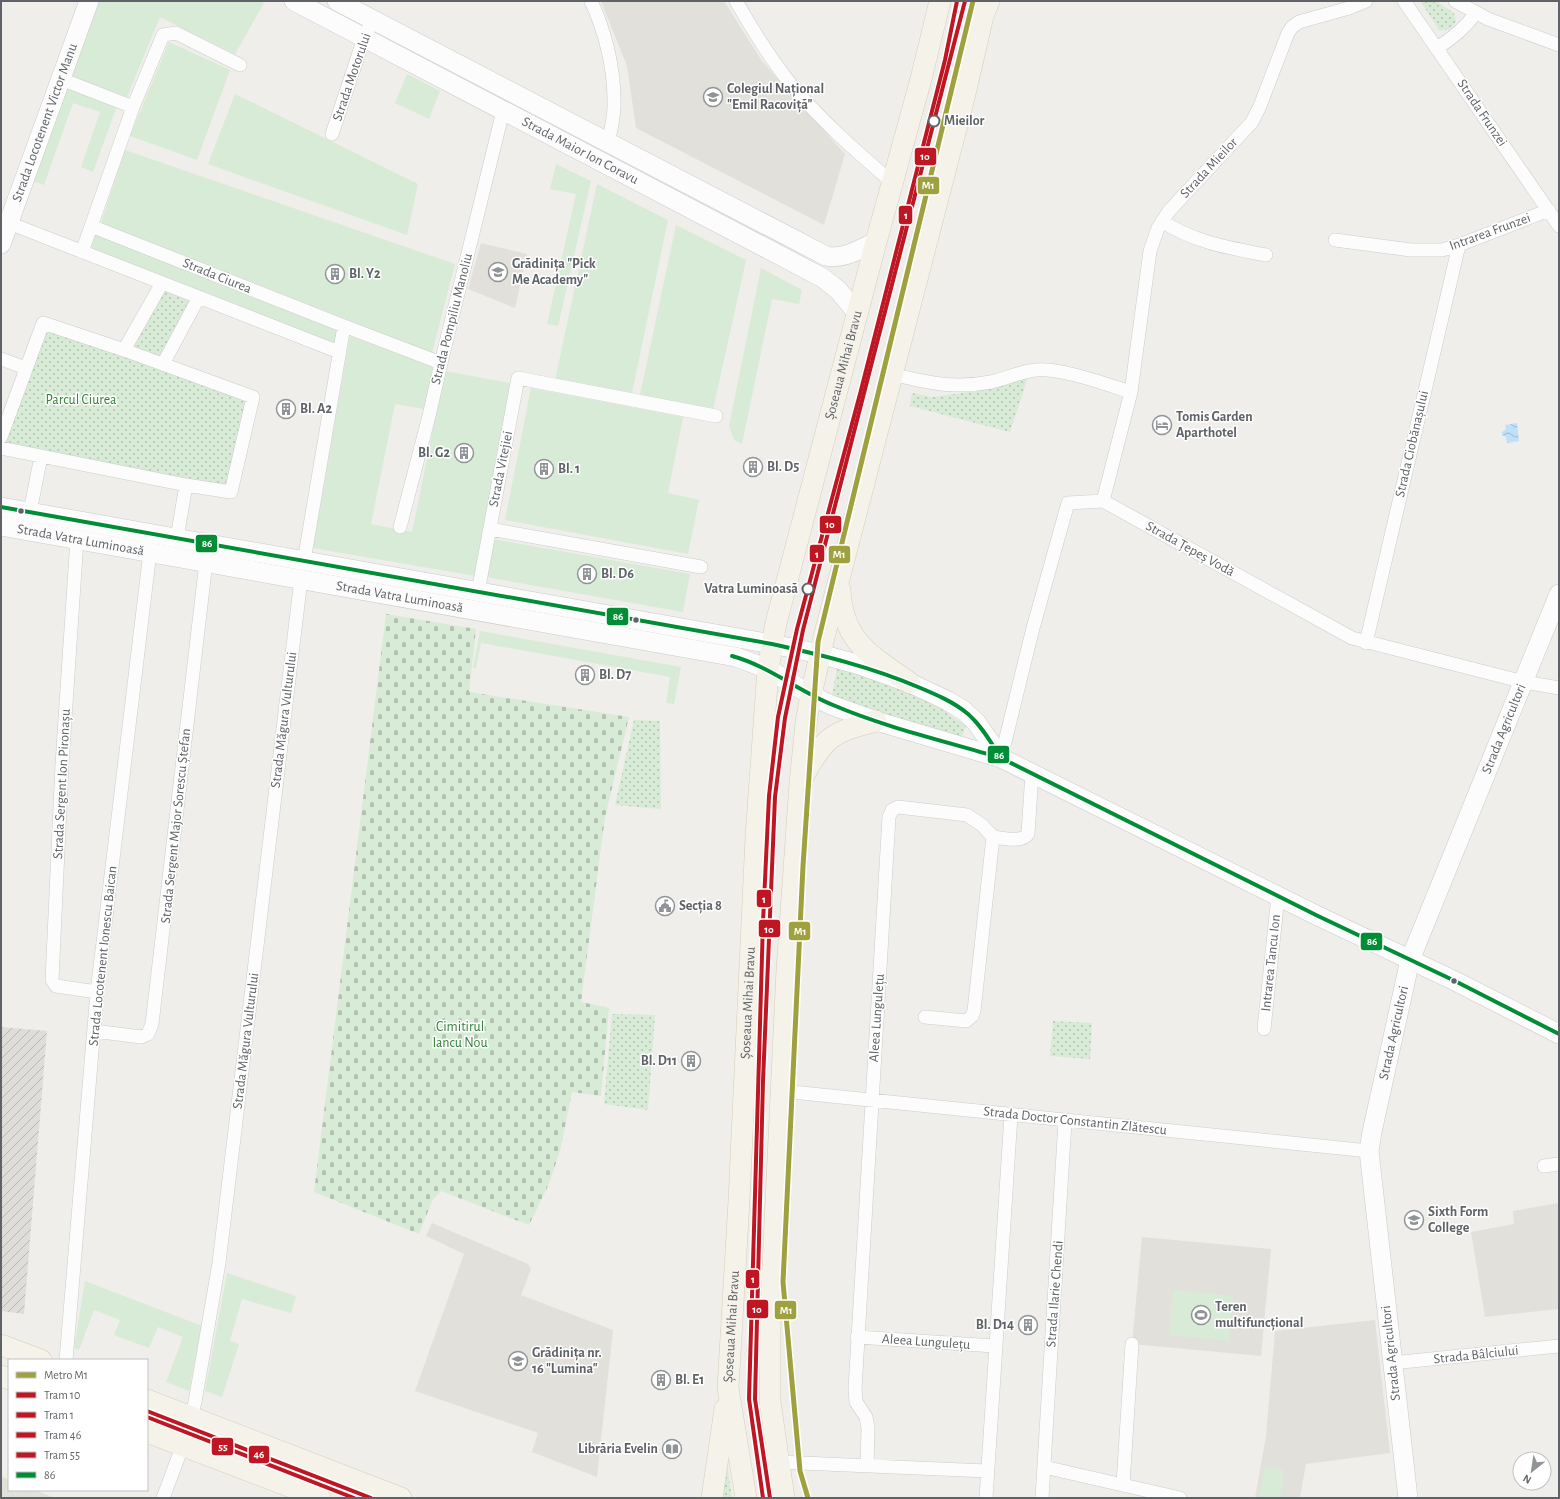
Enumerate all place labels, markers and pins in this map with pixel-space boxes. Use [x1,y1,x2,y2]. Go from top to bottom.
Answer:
place label: Colegiul Național "Emil Racoviță" [727,82,824,113]
school or university icon: Colegiul Național "Emil Racoviță" [702,86,724,108]
marker: Mieilor [927,114,941,128]
place label: Mieilor [944,114,985,128]
place label: Grădinița "Pick Me Academy" [512,257,596,287]
school or university icon: Grădinița "Pick Me Academy" [487,261,509,283]
building icon: Bl. Y2 [324,263,346,285]
place label: Bl. Y2 [349,267,381,281]
building icon: Bl. A2 [275,398,297,420]
place label: Bl. A2 [300,402,333,416]
place label: Tomis Garden Aparthotel [1176,410,1253,440]
hotel icon: Tomis Garden Aparthotel [1151,414,1173,436]
building icon: Bl. G2 [453,442,475,464]
place label: Bl. G2 [418,446,450,460]
building icon: Bl. D5 [742,456,764,478]
building icon: Bl. 1 [533,458,555,480]
place label: Bl. D5 [767,460,799,474]
place label: Bl. 1 [558,462,580,476]
unlabelled marker [16,506,26,516]
building icon: Bl. D6 [576,563,598,585]
place label: Bl. D6 [601,567,634,581]
place label: Vatra Luminoasă [704,582,798,596]
marker: Vatra Luminoasă [801,582,815,596]
unlabelled marker [631,615,641,625]
building icon: Bl. D7 [574,664,596,686]
place label: Bl. D7 [599,668,631,682]
public building icon: Secția 8 [654,895,676,917]
place label: Secția 8 [679,899,722,914]
unlabelled marker [1449,976,1459,986]
building icon: Bl. D11 [680,1050,702,1072]
place label: Bl. D11 [641,1054,677,1068]
place label: Sixth Form College [1428,1205,1488,1235]
school or university icon: Sixth Form College [1403,1209,1425,1231]
place label: Teren multifuncțional [1215,1300,1303,1331]
sports icon: Teren multifuncțional [1190,1304,1212,1326]
building icon: Bl. D14 [1017,1314,1039,1336]
place label: Bl. D14 [976,1318,1014,1332]
place label: Grădinița nr. 16 "Lumina" [532,1346,602,1376]
school or university icon: Grădinița nr. 16 "Lumina" [507,1350,529,1372]
building icon: Bl. E1 [650,1369,672,1391]
place label: Bl. E1 [675,1373,704,1387]
library icon: Librăria Evelin [661,1438,683,1460]
place label: Librăria Evelin [578,1442,658,1456]

